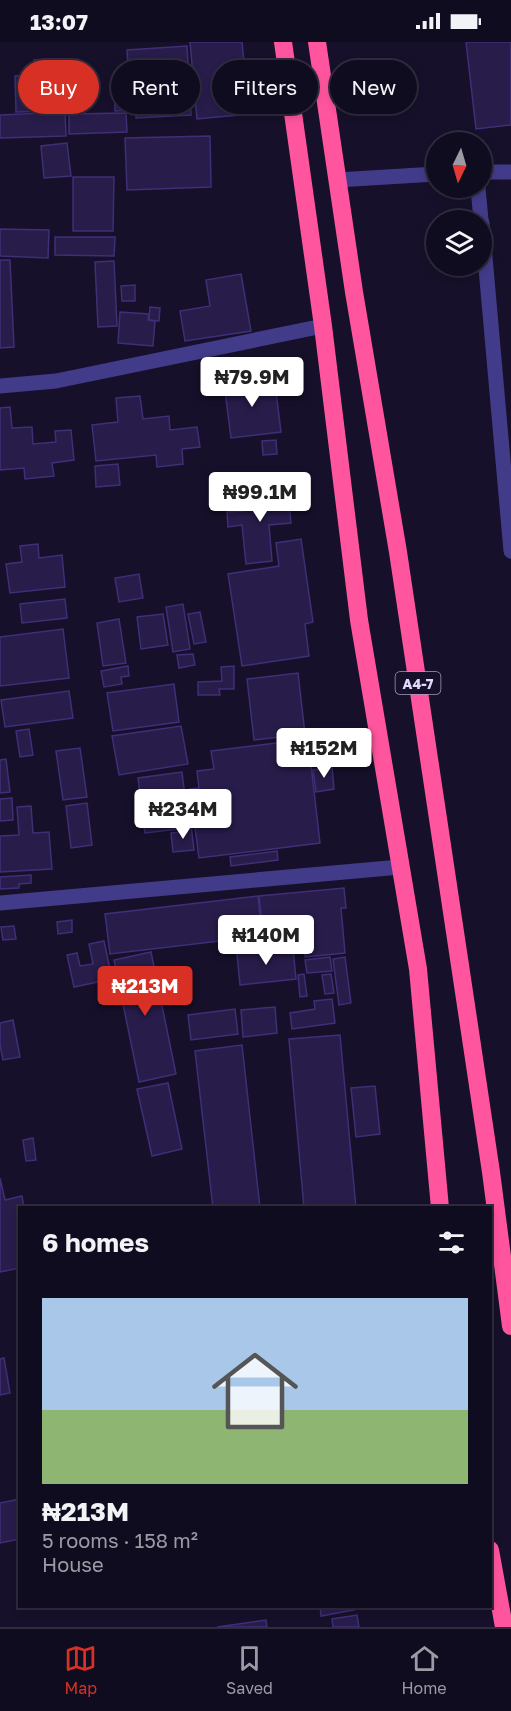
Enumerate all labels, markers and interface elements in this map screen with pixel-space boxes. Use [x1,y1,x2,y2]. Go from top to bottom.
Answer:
text: 13:07 [30,8,88,35]
chip: Buy [18,60,99,114]
chip: Rent [111,60,200,114]
chip: Filters [212,60,318,114]
chip: New [330,60,417,114]
north arrow [426,132,492,198]
map controls [426,132,492,276]
button: layers [426,210,492,276]
pin: ₦79.9M [203,357,301,408]
text: ₦79.9M [215,364,289,388]
pin: ₦99.1M [211,472,309,523]
text: ₦99.1M [223,479,297,503]
road number: A4-7 [396,672,440,694]
pin: ₦152M [282,728,366,779]
text: ₦152M [291,735,357,759]
pin: ₦234M [141,789,225,840]
text: ₦234M [148,796,218,820]
pin: ₦140M [224,915,308,966]
text: ₦140M [232,922,300,946]
pin: ₦213M [103,966,187,1017]
text: ₦213M [112,973,178,997]
icon: filters [435,1226,468,1259]
text: 6 homes [42,1227,149,1258]
icon: home [201,1337,309,1445]
text: ₦213M [42,1496,129,1527]
text: 5 rooms · 158 m² [42,1528,198,1552]
text: House [42,1552,104,1576]
tab: Map [64,1642,97,1698]
tab: Saved [226,1642,273,1698]
tab: Home [401,1642,447,1698]

